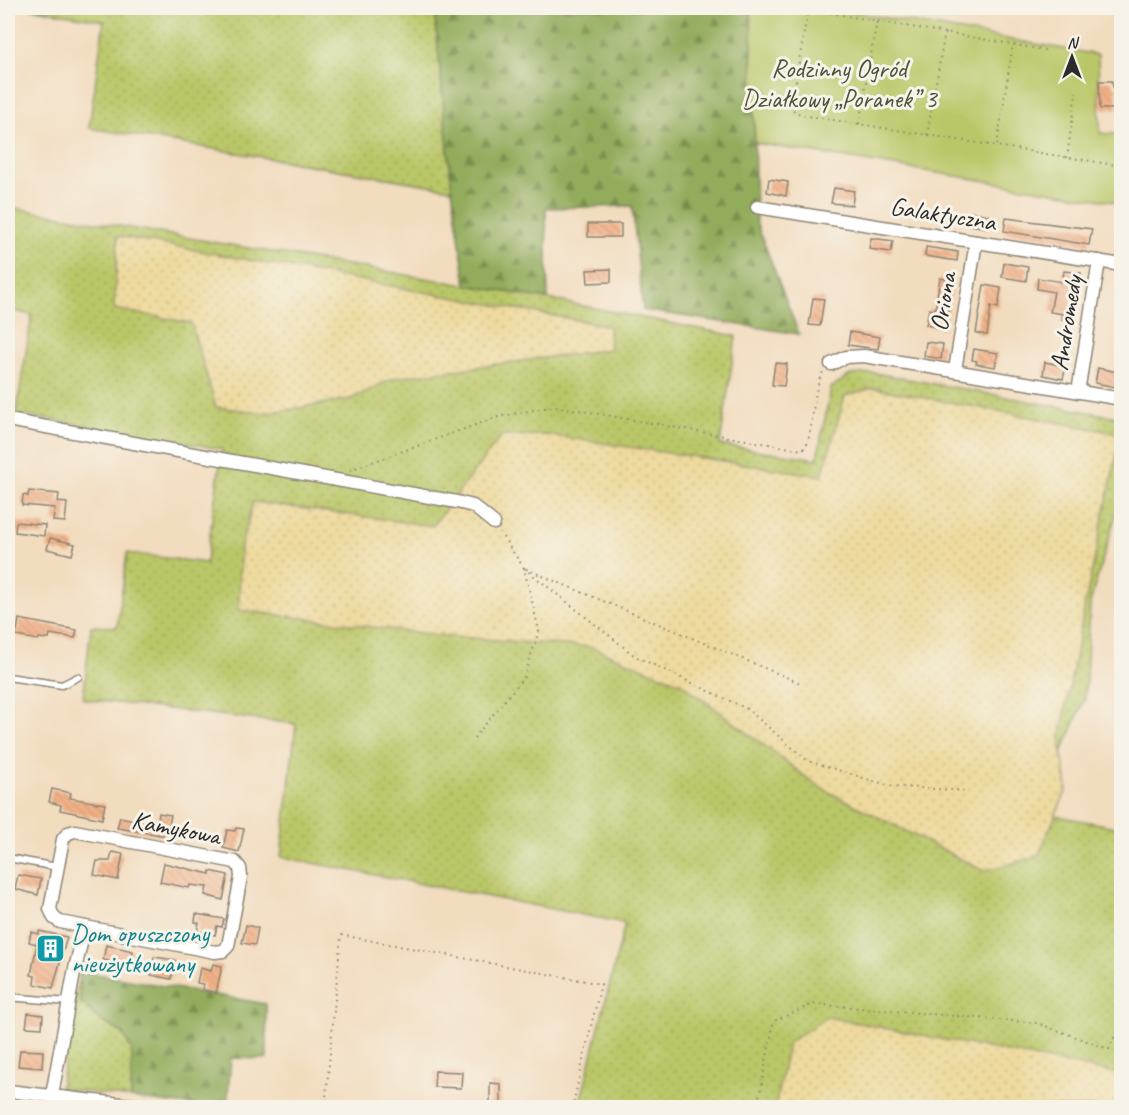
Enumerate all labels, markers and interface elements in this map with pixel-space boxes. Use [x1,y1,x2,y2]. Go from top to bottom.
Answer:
north arrow [1042,27,1102,87]
text: N [1067,33,1080,53]
park label: Rodzinny Ogród Działkowy „Poranek” 3 [742,52,939,115]
street label: Galaktyczna [888,189,1000,239]
street label: Oriona [922,268,964,334]
street label: Andromedy [1042,271,1090,373]
street label: Kamykowa [129,803,225,853]
place label: Dom opuszczony nieużytkowany [71,917,211,980]
building icon: Dom opuszczony nieużytkowany [34,932,66,964]

